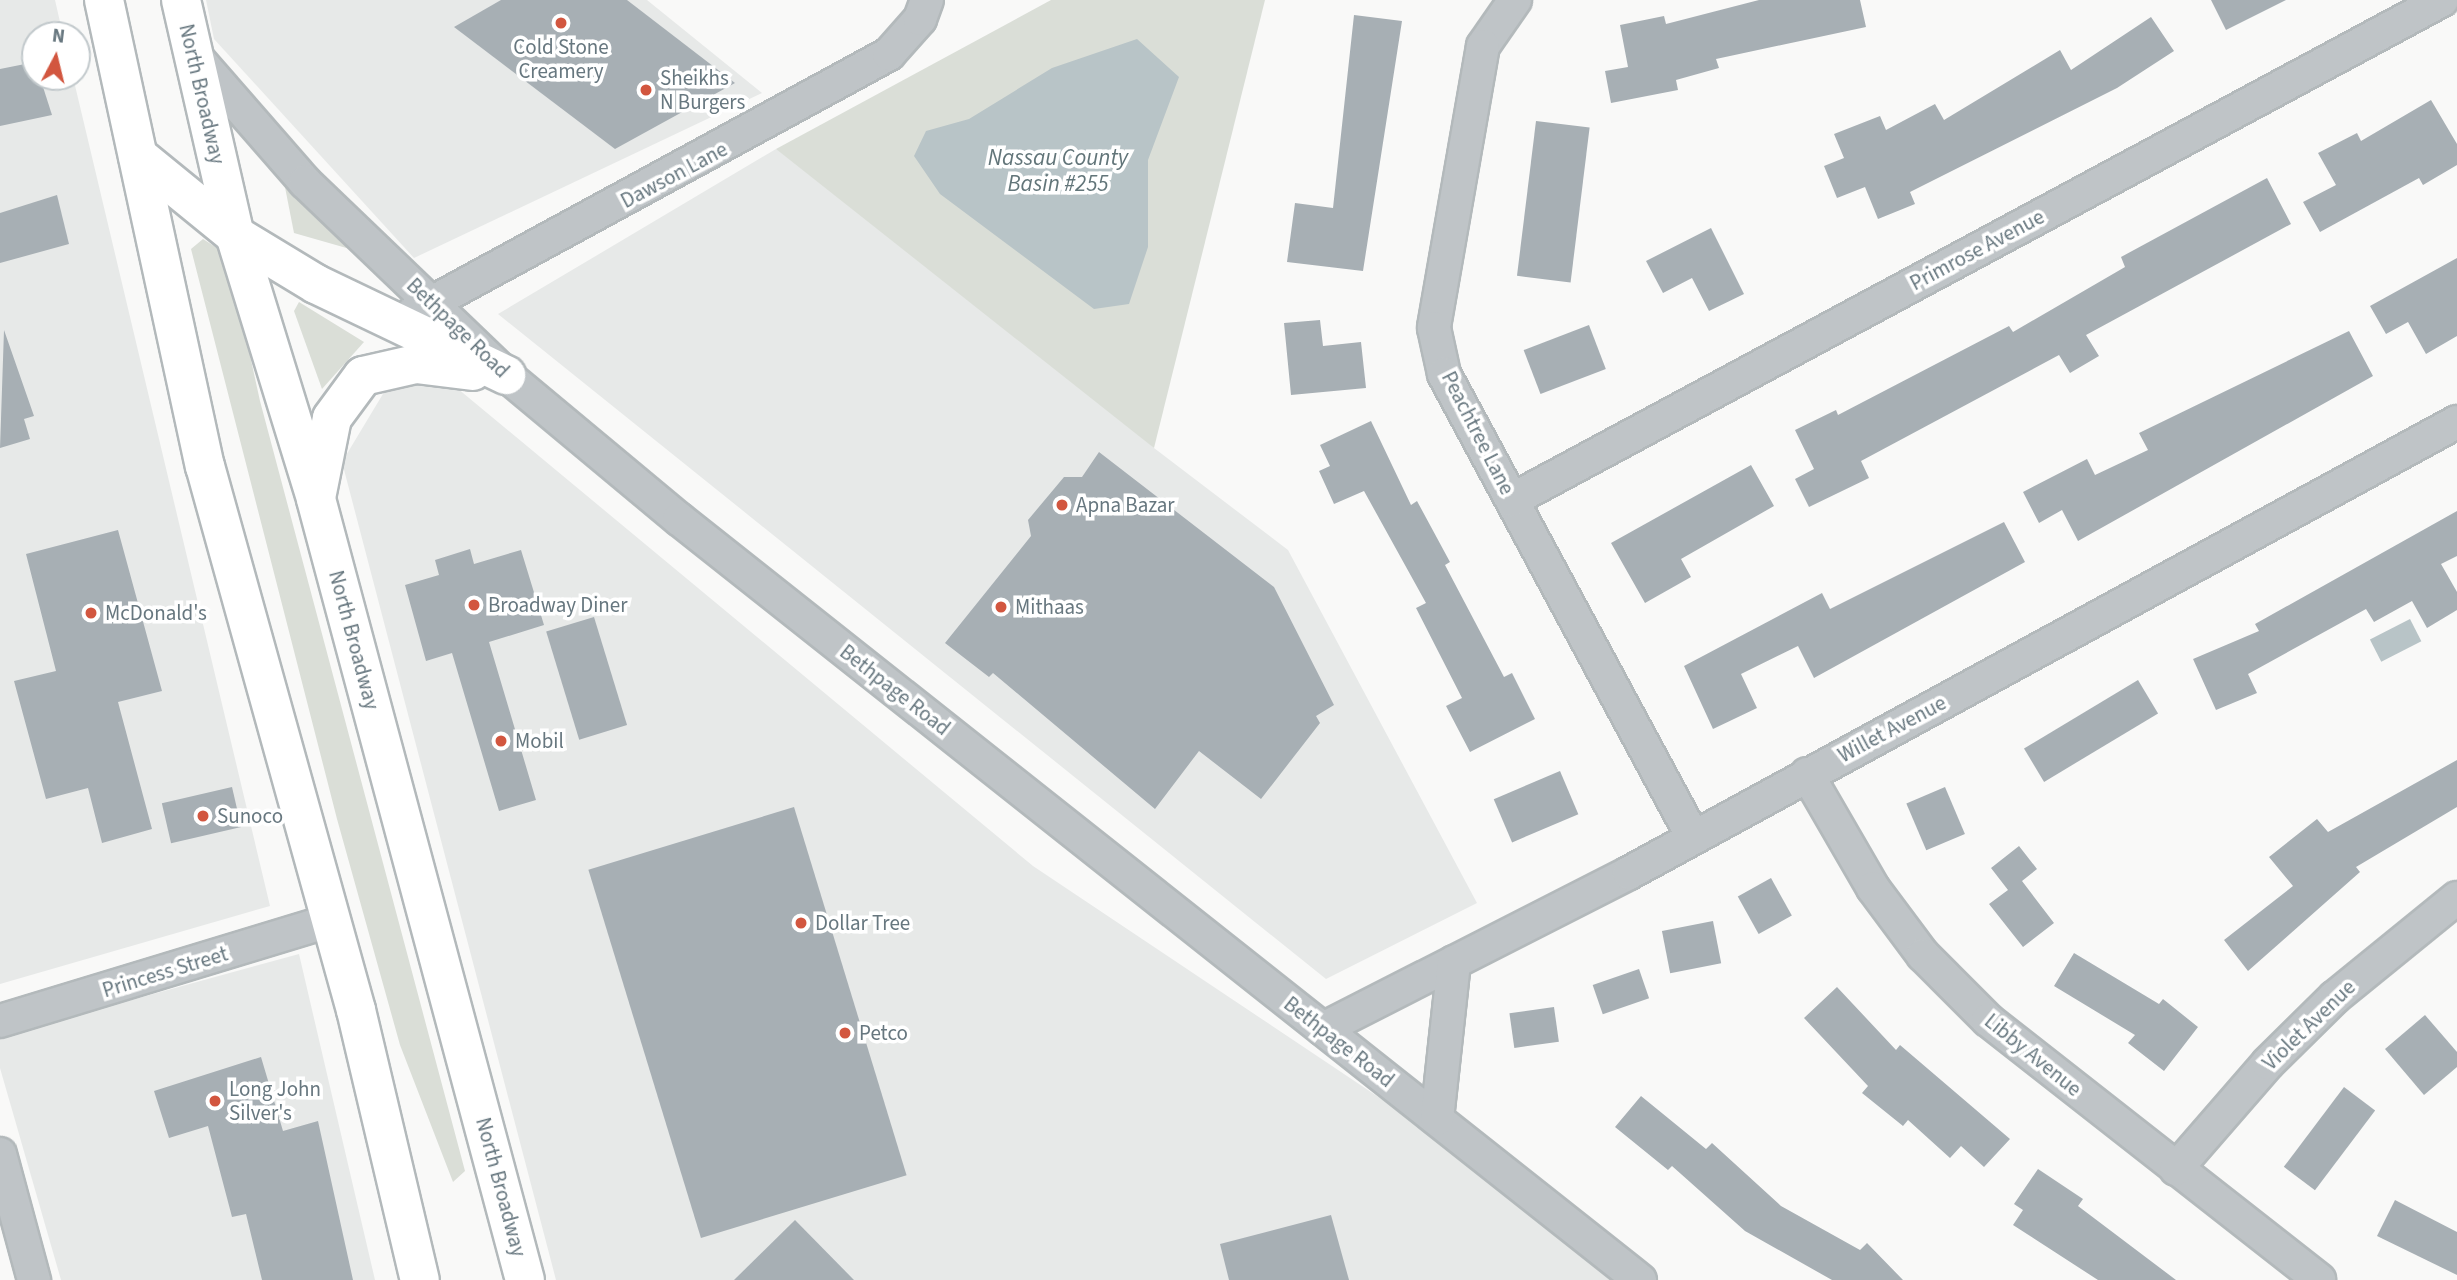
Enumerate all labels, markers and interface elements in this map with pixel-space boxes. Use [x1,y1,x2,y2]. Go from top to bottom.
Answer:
marker: Cold Stone Creamery [553,15,569,31]
north arrow [21,21,91,91]
street label: North Broadway [174,21,230,167]
text: N [50,22,66,51]
place label: Cold Stone Creamery [513,34,609,84]
place label: Sheikhs N Burgers [660,65,745,115]
marker: Sheikhs N Burgers [638,82,654,98]
street label: Dawson Lane [616,136,732,214]
water label: Nassau County Basin #255 [988,144,1128,198]
street label: Primrose Avenue [1906,204,2048,296]
street label: Bethpage Road [401,273,515,383]
street label: Peachtree Lane [1436,367,1520,499]
place label: Apna Bazar [1076,492,1175,518]
marker: Apna Bazar [1054,497,1070,513]
street label: North Broadway [323,568,385,712]
place label: Broadway Diner [488,592,628,618]
place label: Mithaas [1015,594,1084,620]
marker: Broadway Diner [466,597,482,613]
marker: Mithaas [993,599,1009,615]
place label: McDonald's [105,600,207,626]
marker: McDonald's [83,605,99,621]
street label: Bethpage Road [835,639,955,741]
street label: Willet Avenue [1834,690,1950,768]
place label: Mobil [515,728,564,754]
marker: Mobil [493,733,509,749]
place label: Sunoco [217,803,283,829]
marker: Sunoco [195,808,211,824]
place label: Dollar Tree [815,910,910,936]
marker: Dollar Tree [793,915,809,931]
street label: Princess Street [99,941,231,1003]
street label: Violet Avenue [2257,975,2361,1075]
street label: Bethpage Road [1279,991,1399,1093]
street label: Libby Avenue [1980,1008,2086,1102]
place label: Petco [859,1020,908,1046]
marker: Petco [837,1025,853,1041]
place label: Long John Silver's [229,1076,321,1126]
marker: Long John Silver's [207,1093,223,1109]
street label: North Broadway [470,1115,532,1259]

